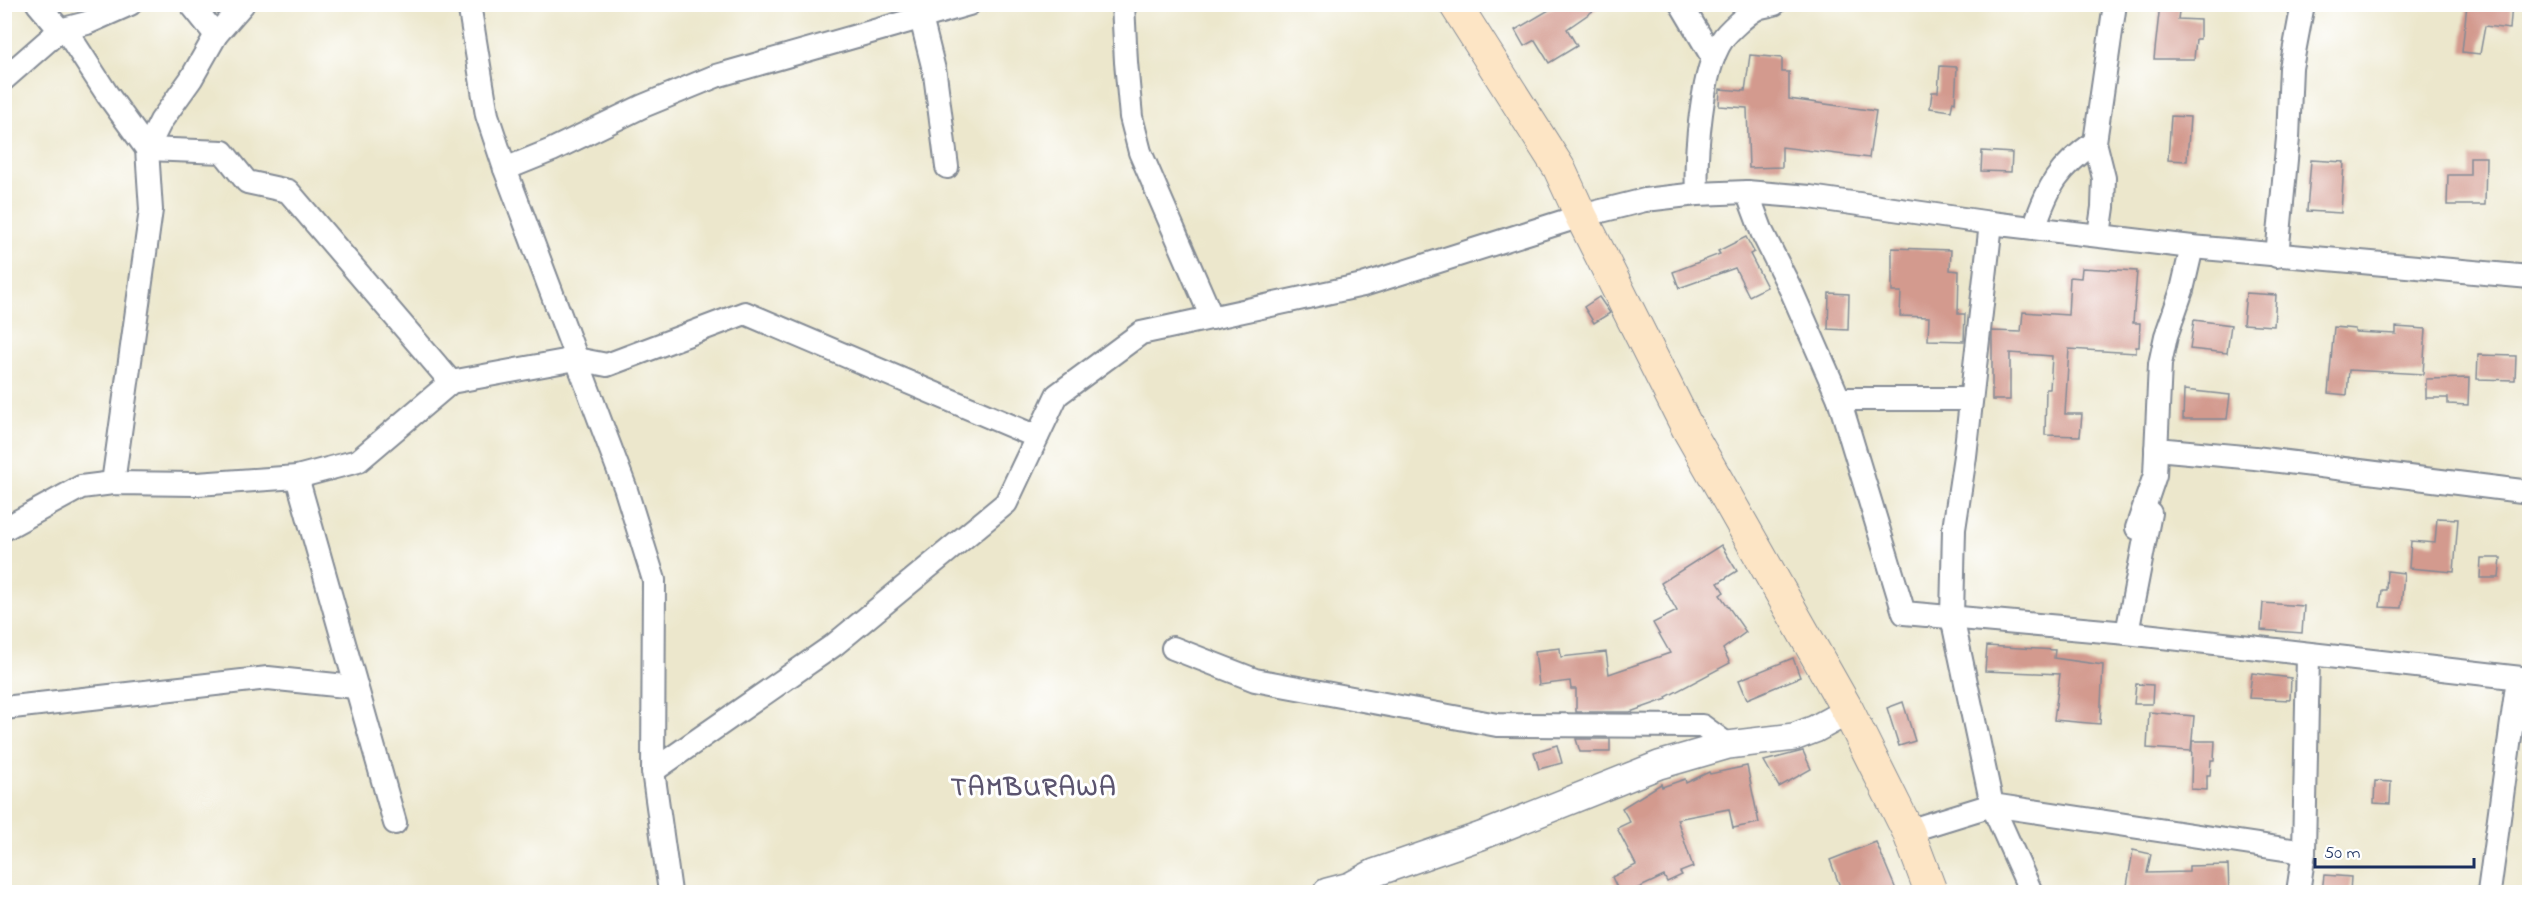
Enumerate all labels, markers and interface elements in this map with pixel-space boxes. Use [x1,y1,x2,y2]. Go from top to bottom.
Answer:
district label: TAMBURAWA [951,769,1117,808]
scale bar [2315,831,2474,869]
text: 50 m [2324,841,2361,867]

